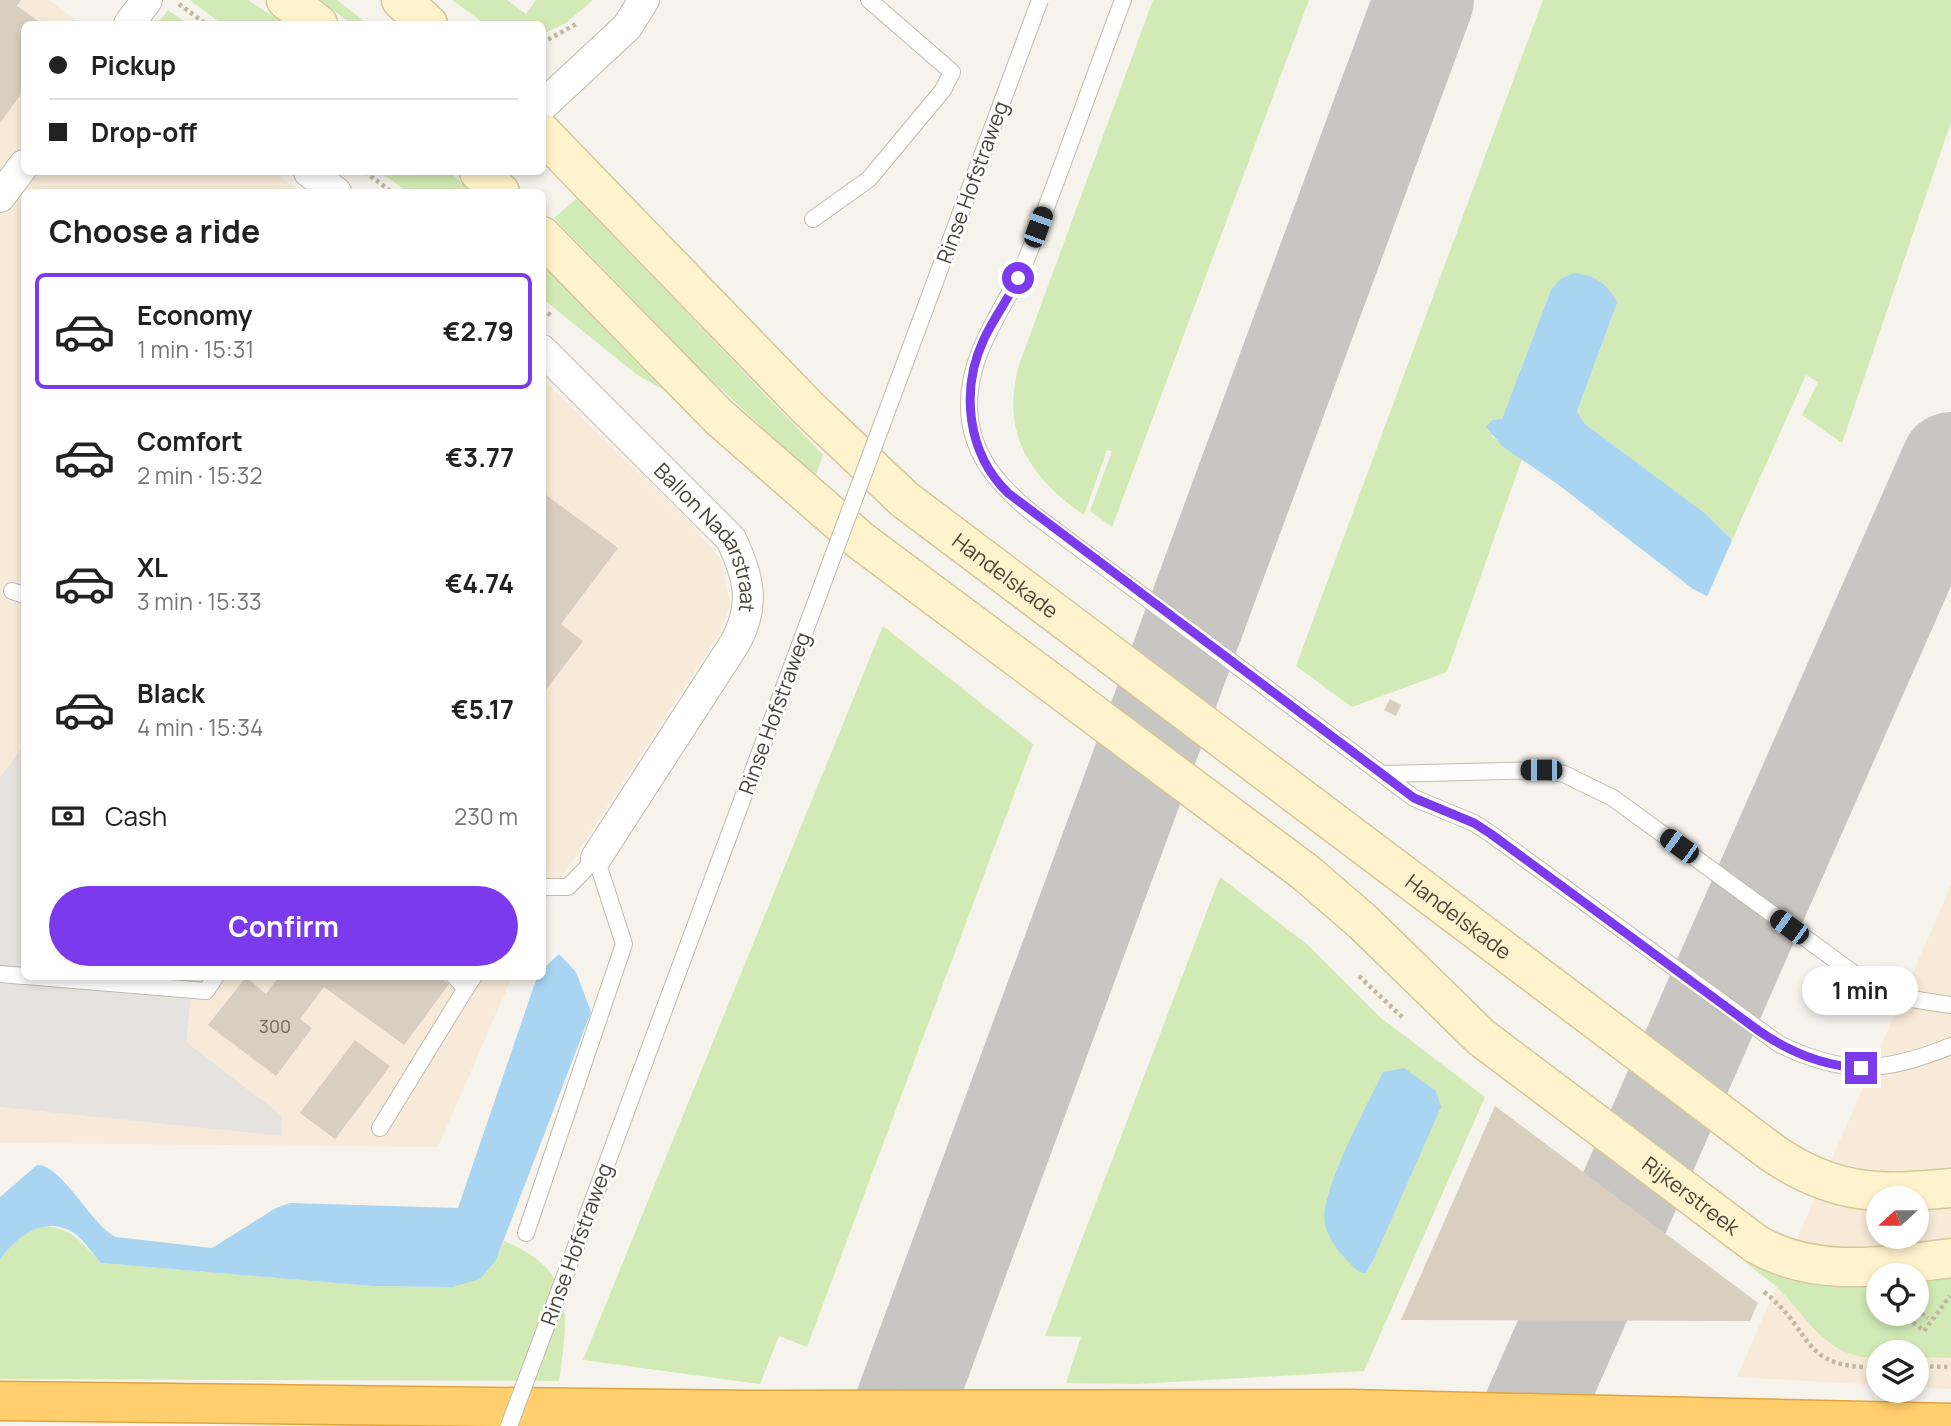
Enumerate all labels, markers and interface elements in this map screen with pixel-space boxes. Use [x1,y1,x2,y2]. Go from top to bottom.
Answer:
text: Pickup [91,47,176,83]
street label: Rinse Hofstraweg [930,97,1014,267]
text: Drop-off [91,114,197,150]
car [1021,204,1056,250]
text: Choose a ride [49,209,260,253]
route start [1002,262,1034,294]
text: Economy [137,297,252,333]
icon: car [53,300,116,363]
text: €2.79 [443,313,514,349]
text: 1 min · 15:31 [137,333,254,365]
text: Comfort [137,423,243,459]
icon: car [53,426,116,489]
text: €3.77 [445,439,514,475]
street label: Ballon Nadarstraat [648,456,762,614]
text: 2 min · 15:32 [137,459,263,491]
street label: Handelskade [947,526,1064,625]
text: XL [137,549,168,585]
icon: car [53,552,116,615]
text: €4.74 [445,565,514,601]
text: 3 min · 15:33 [137,585,262,617]
street label: Rinse Hofstraweg [732,628,816,798]
text: Black [137,675,205,711]
icon: car [53,678,116,741]
text: €5.17 [451,691,514,727]
text: 4 min · 15:34 [137,711,264,743]
car [1521,760,1563,781]
icon: cash [49,797,87,835]
text: Cash [105,798,167,834]
text: 230 m [454,800,518,832]
car [1656,825,1703,867]
street label: Handelskade [1400,867,1517,966]
button: Confirm [49,886,518,966]
car [1766,906,1813,948]
callout: 1 min [1803,967,1919,1016]
text: 1 min [1832,974,1888,1006]
house number: 300 [259,1014,291,1038]
route end [1845,1052,1877,1084]
street label: Rijkerstreek [1637,1150,1746,1241]
street label: Rinse Hofstraweg [534,1159,618,1329]
north arrow [1866,1186,1928,1250]
map controls [1866,1186,1929,1403]
button: locate [1866,1263,1929,1326]
button: layers [1866,1340,1929,1403]

